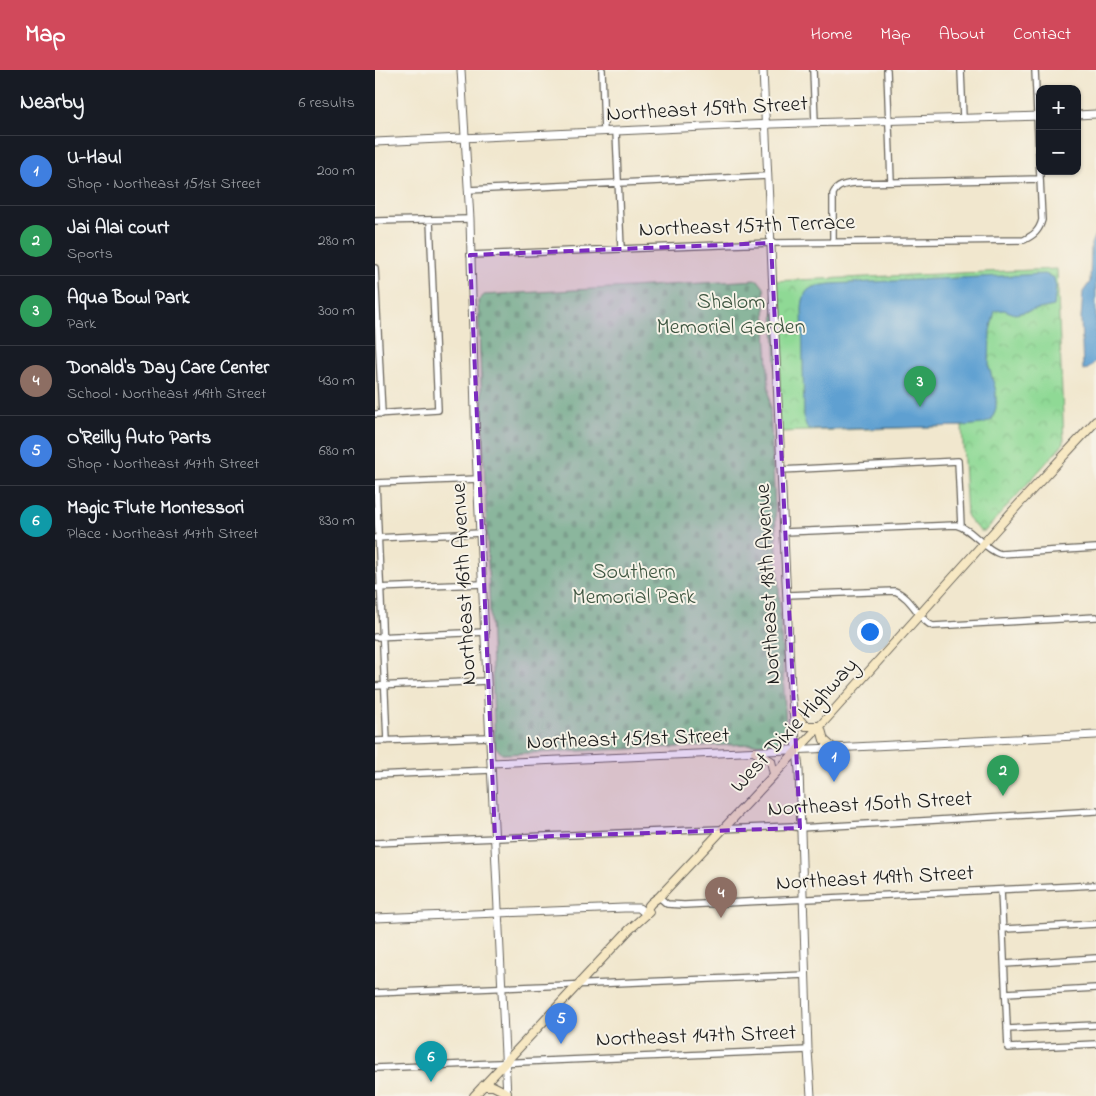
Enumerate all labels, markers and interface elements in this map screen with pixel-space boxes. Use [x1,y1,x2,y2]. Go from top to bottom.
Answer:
text: Map [25,18,66,53]
text: Home [811,22,852,48]
text: Map [880,22,911,48]
text: About [939,22,985,48]
text: Contact [1013,22,1071,48]
map controls [1036,85,1081,175]
button: + [1036,85,1081,130]
text: Nearby [20,88,84,118]
street label: Northeast 159th Street [605,89,809,131]
text: 6 results [298,91,355,115]
button: − [1036,130,1081,175]
text: U-Haul [67,145,121,172]
text: 1 [33,159,39,183]
text: 200 m [317,159,355,183]
text: Shop · Northeast 151st Street [67,172,261,196]
street label: Northeast 157th Terrace [638,207,856,247]
text: Jai Alai court [67,215,169,242]
text: 2 [32,229,40,253]
text: 280 m [318,229,355,253]
text: Sports [67,242,113,266]
text: Aqua Bowl Park [67,285,189,312]
park label: Shalom Memorial Garden [656,287,806,344]
text: 3 [33,299,39,323]
text: 300 m [318,299,355,323]
text: Park [67,312,96,336]
text: Donald's Day Care Center [67,355,269,382]
pin: 3 [904,366,936,407]
text: 4 [33,369,39,393]
text: 430 m [318,369,355,393]
text: School · Northeast 149th Street [67,382,266,406]
text: O'Reilly Auto Parts [67,425,211,452]
text: 5 [31,439,41,463]
text: 680 m [319,439,355,463]
text: Shop · Northeast 147th Street [67,452,259,476]
street label: Northeast 16th Avenue [444,482,486,686]
street label: Northeast 18th Avenue [748,483,790,685]
text: Magic Flute Montessori [67,495,244,522]
text: 6 [32,509,40,533]
text: 830 m [319,509,355,533]
text: Place · Northeast 147th Street [67,522,258,546]
park label: Southern Memorial Park [572,557,696,614]
your location [857,619,883,645]
street label: West Dixie Highway [724,651,867,802]
street label: Northeast 151st Street [526,720,731,760]
pin: 1 [818,741,850,782]
pin: 2 [987,755,1019,796]
street label: Northeast 150th Street [767,784,974,826]
street label: Northeast 149th Street [775,858,975,900]
pin: 4 [705,877,737,918]
pin: 5 [545,1003,577,1044]
street label: Northeast 147th Street [595,1017,797,1056]
pin: 6 [415,1041,447,1082]

